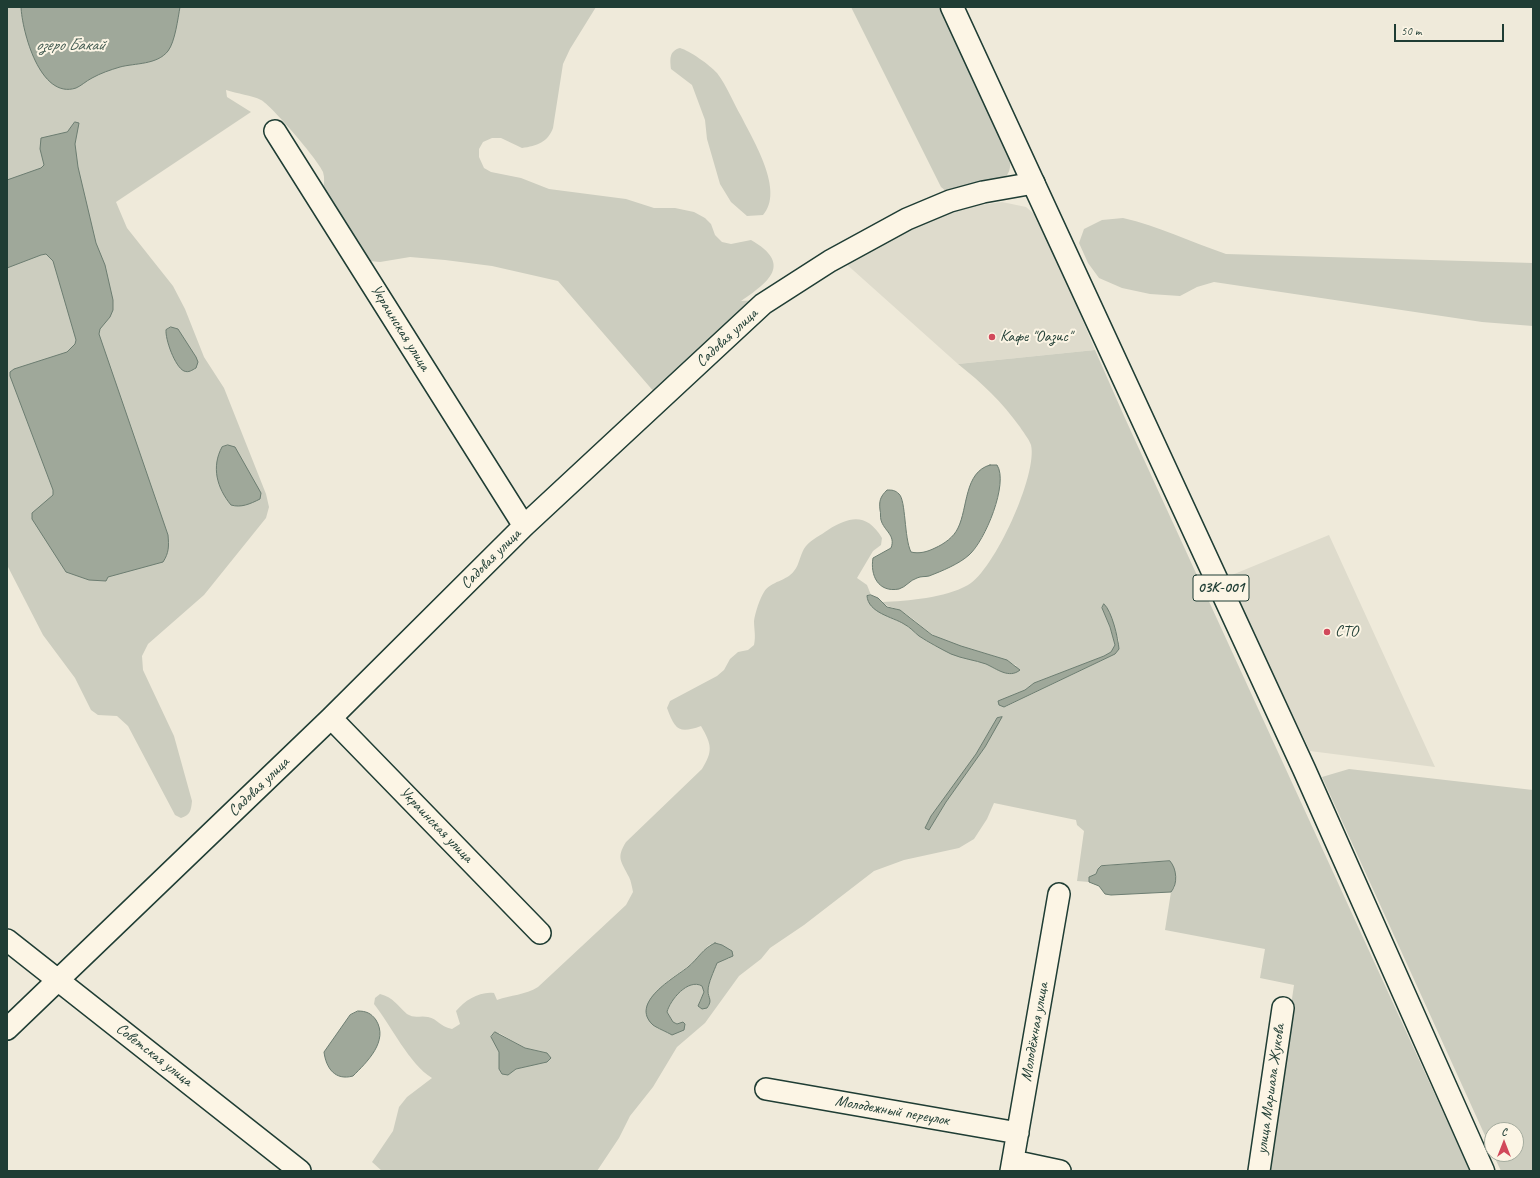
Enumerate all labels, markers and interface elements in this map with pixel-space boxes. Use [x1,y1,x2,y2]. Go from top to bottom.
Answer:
scale bar [1396,16,1506,42]
text: 50 m [1401,23,1421,39]
water label: озеро Бакай [36,36,104,56]
street label: Украинская улица [366,281,434,375]
street label: Садовая улица [692,305,762,371]
place label: Кафе "Оазис" [1000,327,1072,347]
marker: Кафе "Оазис" [987,332,997,342]
street label: Садовая улица [457,525,525,593]
road number: 03К-001 [1193,575,1249,601]
place label: СТО [1335,622,1358,642]
marker: СТО [1322,627,1332,637]
street label: Садовая улица [224,753,294,821]
street label: Украинская улица [395,783,477,867]
street label: Молодёжная улица [1017,981,1053,1083]
street label: Советская улица [112,1019,196,1091]
street label: улица Маршала Жукова [1252,1023,1290,1155]
street label: Молодежный переулок [833,1092,951,1130]
north arrow [1484,1122,1524,1162]
text: С [1501,1124,1507,1138]

